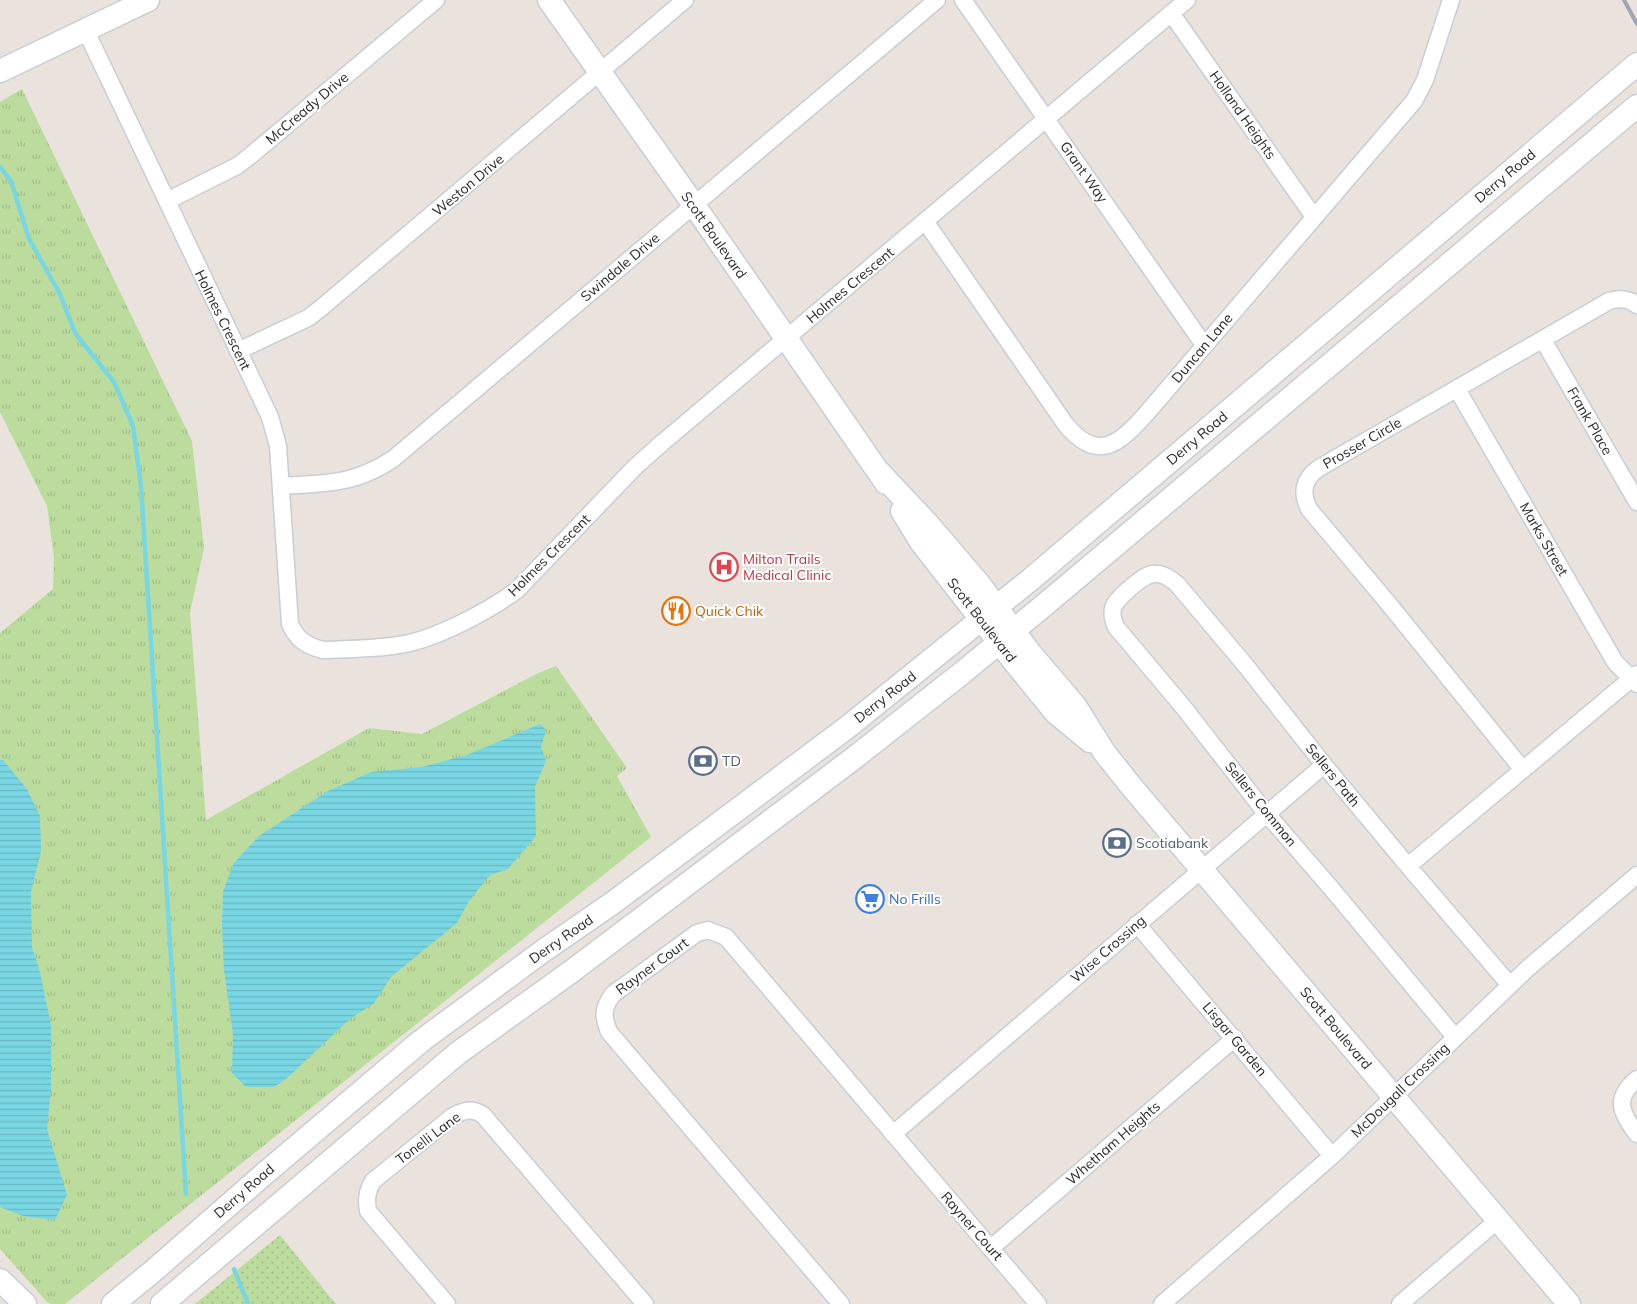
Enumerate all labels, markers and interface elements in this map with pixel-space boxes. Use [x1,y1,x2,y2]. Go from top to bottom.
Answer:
street label: Holland Heights [1206,67,1280,163]
street label: McCready Drive [262,68,352,148]
street label: Grant Way [1056,138,1112,207]
street label: Derry Road [1471,145,1539,207]
street label: Weston Drive [429,150,507,220]
street label: Scott Boulevard [677,188,751,282]
street label: Swindale Drive [577,229,663,305]
street label: Holmes Crescent [802,243,898,327]
street label: Holmes Crescent [191,267,255,373]
street label: Duncan Lane [1168,309,1236,387]
street label: Frank Place [1563,384,1617,458]
street label: Derry Road [1163,407,1231,469]
street label: Prosser Circle [1319,413,1405,473]
street label: Marks Street [1516,499,1572,579]
street label: Holmes Crescent [504,510,594,600]
place label: Milton Trails Medical Clinic [743,550,831,584]
hospital icon: Milton Trails Medical Clinic [709,552,739,582]
street label: Scott Boulevard [943,574,1021,666]
restaurant icon: Quick Chik [661,596,691,626]
place label: Quick Chik [695,602,764,620]
street label: Derry Road [850,667,920,727]
street label: Sellers Path [1302,740,1364,810]
bank icon: TD [688,746,718,776]
place label: TD [722,752,741,770]
street label: Sellers Common [1221,758,1301,850]
bank icon: Scotiabank [1102,828,1132,858]
place label: Scotiabank [1136,834,1209,852]
supermarket icon: No Frills [855,884,885,914]
place label: No Frills [889,890,941,908]
street label: Derry Road [525,910,597,968]
street label: Wise Crossing [1067,912,1149,986]
street label: Rayner Court [612,934,692,998]
street label: Scott Boulevard [1296,983,1376,1073]
street label: Lisgar Garden [1199,998,1271,1080]
street label: McDougall Crossing [1347,1039,1453,1141]
street label: Whetham Heights [1062,1097,1164,1189]
street label: Tonelli Lane [392,1108,464,1168]
street label: Derry Road [210,1160,278,1222]
street label: Rayner Court [937,1188,1007,1264]

